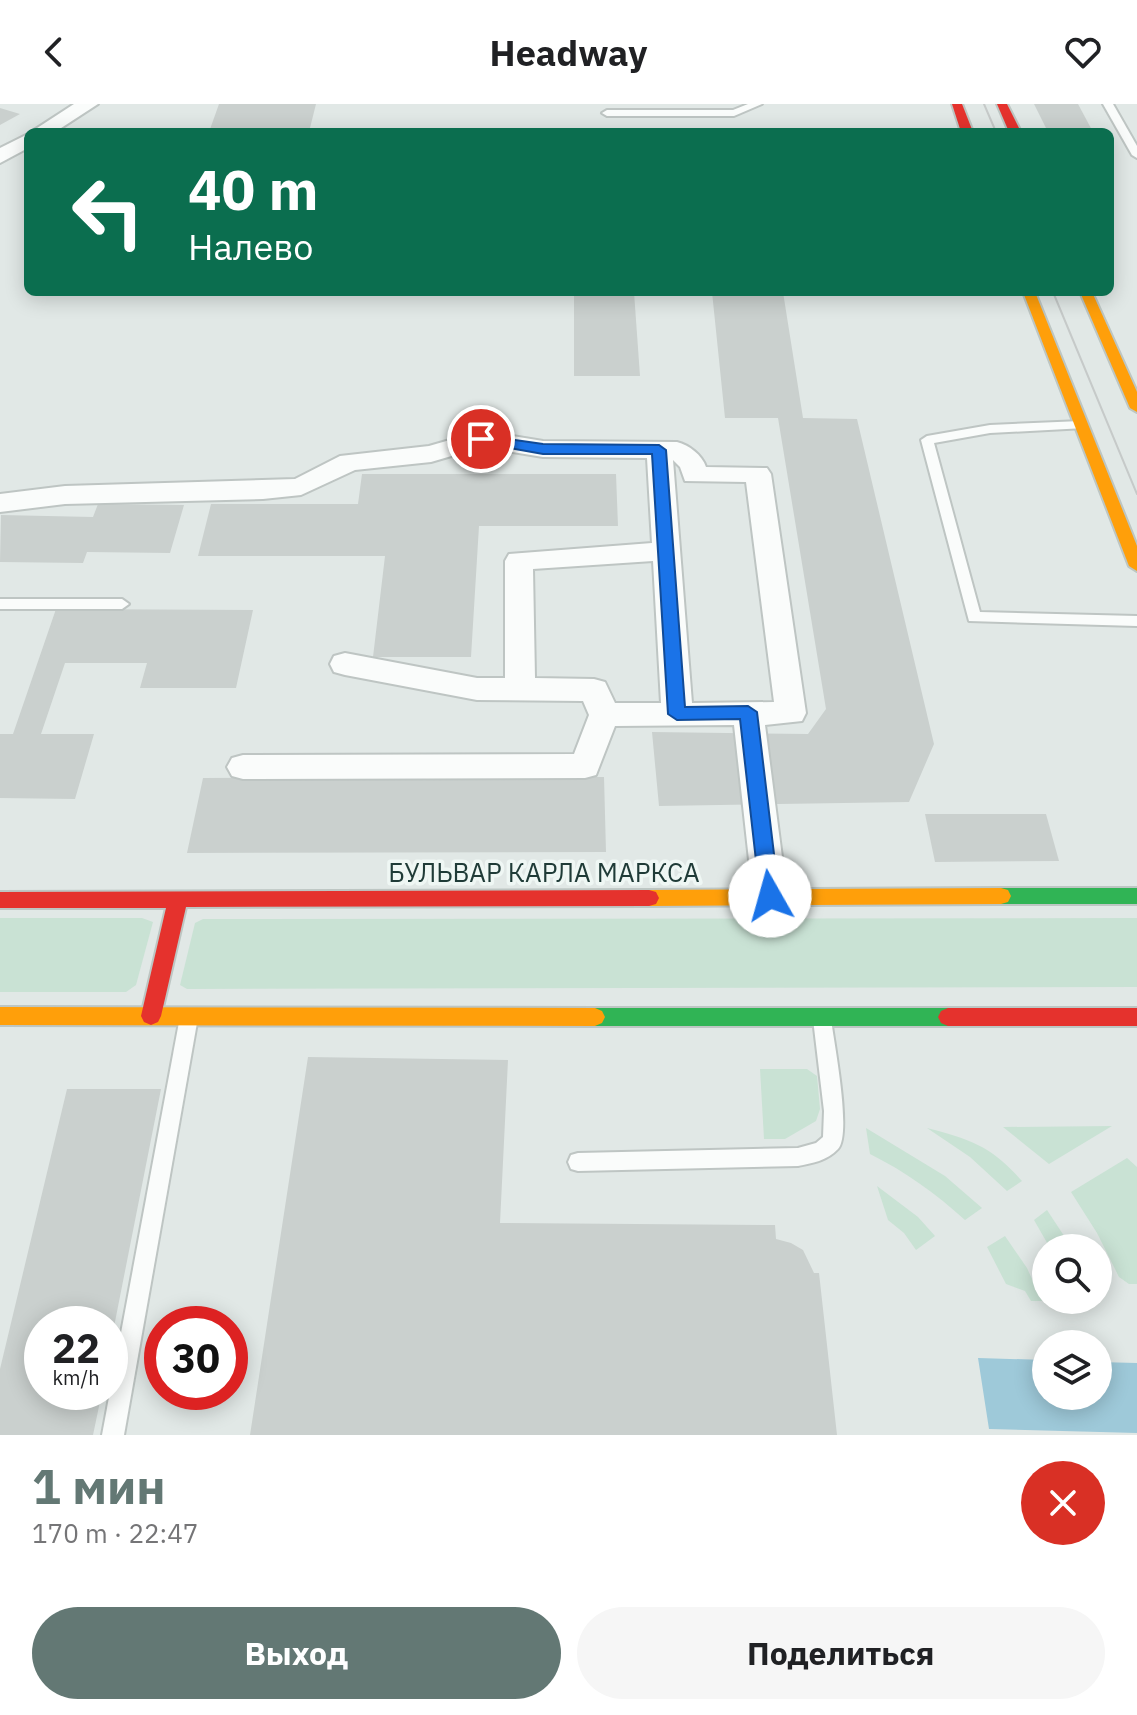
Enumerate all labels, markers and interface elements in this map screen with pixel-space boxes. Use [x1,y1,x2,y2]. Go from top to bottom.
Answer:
text: Headway [490,29,647,76]
icon: back [32,30,76,74]
icon: heart [1061,30,1105,74]
text: 40 m [188,153,318,225]
icon: left [56,160,160,264]
text: Налево [188,223,313,270]
pin [447,405,515,473]
icon: arrive [459,417,503,461]
position arrow [728,854,812,938]
street label: БУЛЬВАР КАРЛА МАРКСА [388,855,700,889]
map controls [1032,1234,1112,1410]
button: search [1032,1234,1112,1314]
speed limit sign: 30 [144,1306,248,1410]
text: 22 [52,1322,100,1374]
button: layers [1032,1330,1112,1410]
text: km/h [52,1364,100,1391]
text: 1 мин [32,1455,166,1517]
button: close [1021,1461,1105,1545]
text: 170 m · 22:47 [32,1516,198,1550]
button: Выход [32,1607,561,1699]
button: Поделиться [577,1607,1105,1699]

